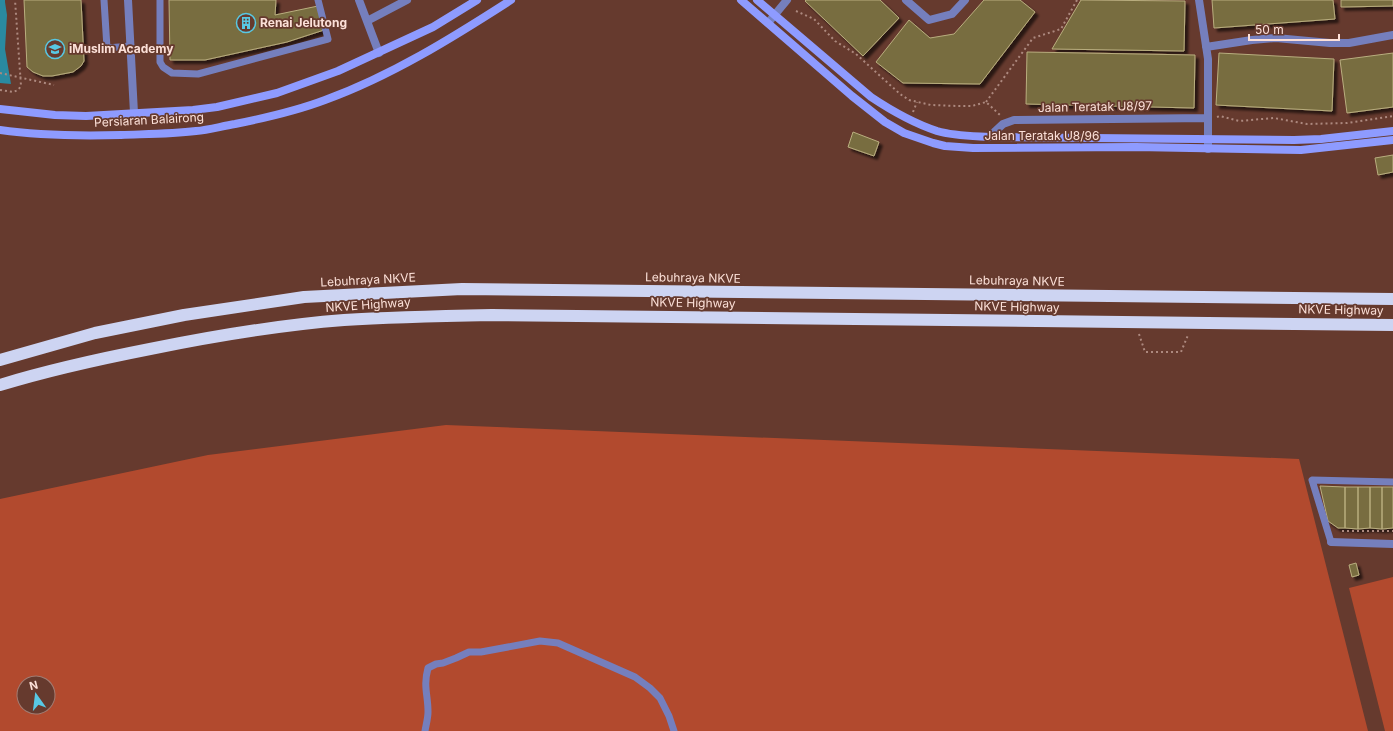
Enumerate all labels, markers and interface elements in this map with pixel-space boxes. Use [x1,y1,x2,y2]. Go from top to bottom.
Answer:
building icon: Renai Jelutong [235,12,257,34]
place label: Renai Jelutong [260,15,347,30]
scale bar [1249,16,1339,42]
text: 50 m [1255,22,1284,37]
school or university icon: iMuslim Academy [44,38,66,60]
place label: iMuslim Academy [69,41,174,56]
street label: Jalan Teratak U8/97 [1038,98,1152,115]
street label: Persiaran Balairong [94,109,204,130]
street label: Jalan Teratak U8/96 [984,128,1100,143]
street label: Lebuhraya NKVE [645,269,741,286]
street label: Lebuhraya NKVE [320,270,416,289]
street label: Lebuhraya NKVE [969,272,1065,289]
street label: NKVE Highway [325,294,411,315]
street label: NKVE Highway [650,294,736,311]
street label: NKVE Highway [974,298,1060,315]
street label: NKVE Highway [1298,301,1384,318]
north arrow [16,675,56,715]
text: N [28,677,39,693]

